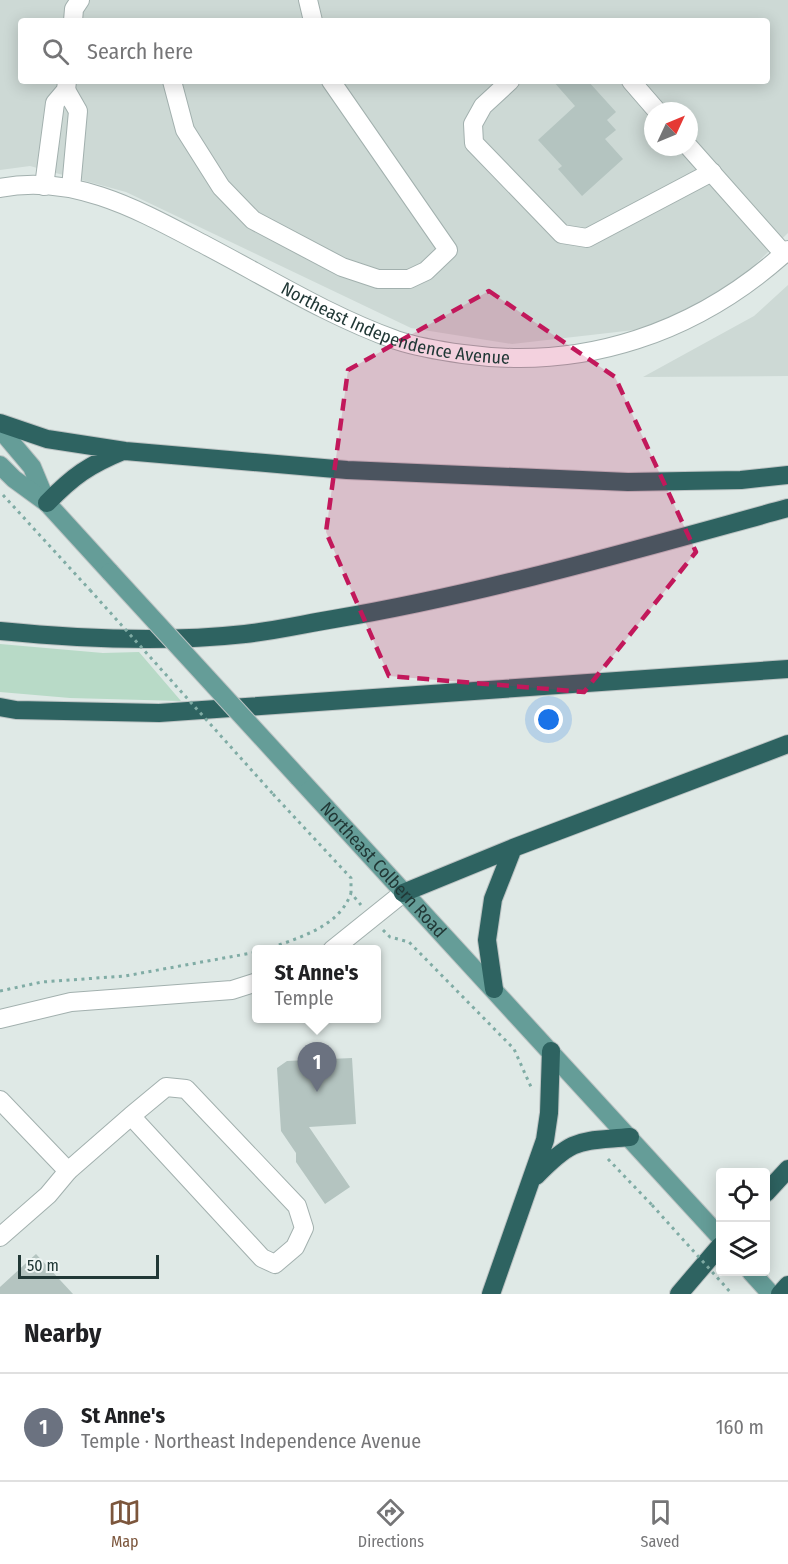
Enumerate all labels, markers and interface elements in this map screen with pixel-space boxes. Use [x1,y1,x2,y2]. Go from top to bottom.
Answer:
search box [18,18,770,84]
icon: search [39,35,72,68]
text: Search here [87,38,193,65]
north arrow [644,102,698,156]
street label: Northeast Independence Avenue [277,277,510,369]
your location [534,705,563,734]
street label: Northeast Colbern Road [316,797,451,942]
popup [252,945,381,1023]
text: St Anne's [274,959,359,986]
text: Temple [274,986,334,1010]
pin: 1 [298,1042,336,1092]
map controls [716,1168,770,1276]
button: locate [716,1168,770,1222]
button: layers [716,1222,770,1276]
scale bar [18,1252,159,1280]
text: 50 m [27,1256,59,1275]
text: Nearby [24,1318,101,1349]
text: St Anne's [81,1402,165,1429]
text: 1 [39,1415,48,1439]
text: 160 m [716,1415,764,1439]
text: Temple · Northeast Independence Avenue [81,1429,421,1453]
tab: Map [108,1496,141,1551]
tab: Directions [358,1496,424,1551]
tab: Saved [641,1496,680,1551]

